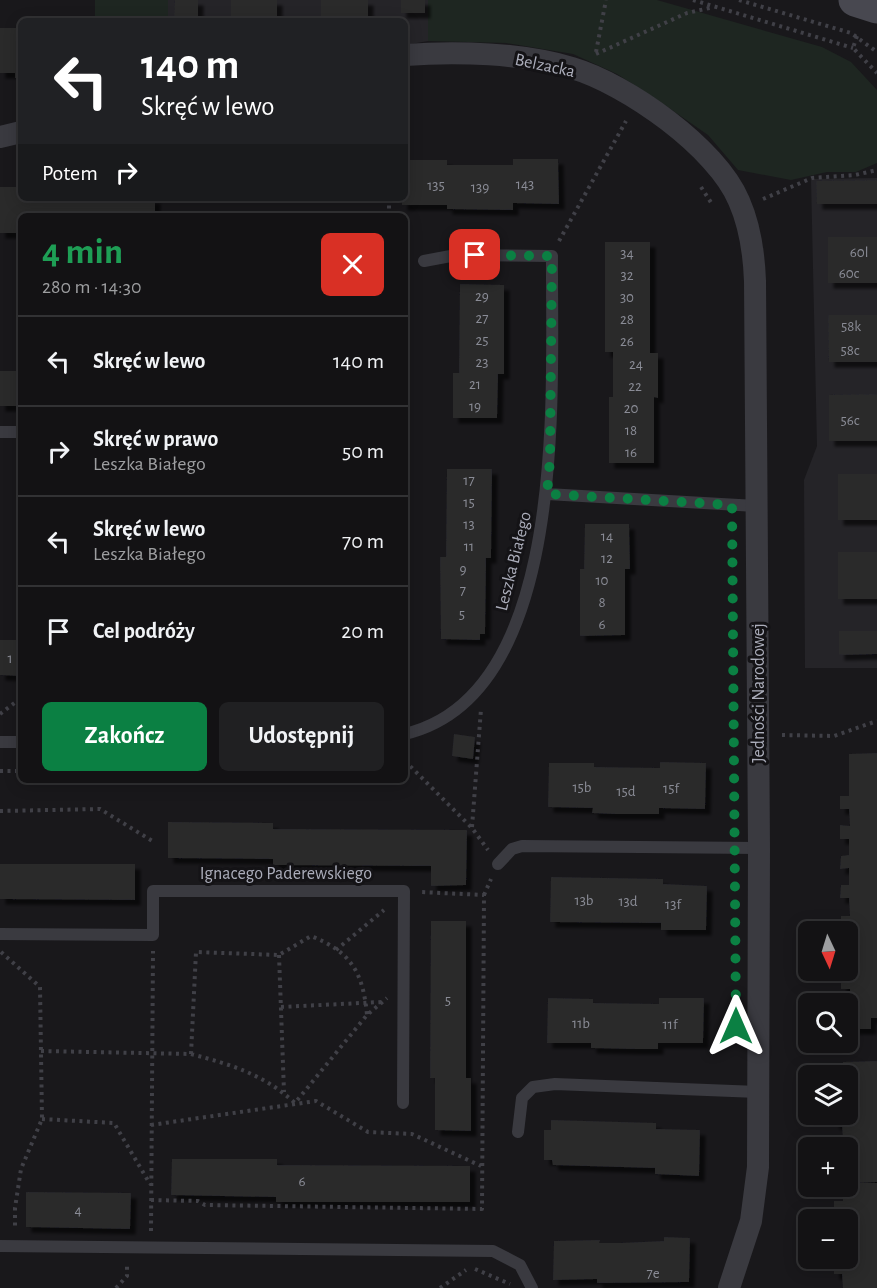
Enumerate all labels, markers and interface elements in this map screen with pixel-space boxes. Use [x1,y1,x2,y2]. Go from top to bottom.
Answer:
icon: left [42,42,120,120]
text: 140 m [141,44,239,86]
street label: Belzacka [513,51,577,81]
text: Skręć w lewo [141,93,275,120]
icon: right [110,156,143,189]
text: Potem [42,162,98,184]
house number: 143 [516,177,534,192]
house number: 135 [427,178,445,193]
house number: 139 [471,180,489,195]
pin [449,229,500,280]
button: close [321,233,384,296]
text: 4 min [42,234,123,270]
icon: arrive [458,238,491,271]
house number: 60l [850,245,868,260]
house number: 34 [620,246,634,261]
house number: 60c [839,266,860,281]
house number: 32 [620,268,634,283]
text: 280 m · 14:30 [42,277,142,297]
house number: 29 [475,289,489,304]
house number: 30 [620,290,634,305]
house number: 27 [475,311,489,326]
house number: 28 [620,312,634,327]
house number: 58k [841,319,861,334]
house number: 25 [475,333,489,348]
house number: 26 [620,334,634,349]
house number: 58c [840,343,860,358]
icon: left [42,345,75,378]
text: Skręć w lewo [93,350,205,372]
text: 140 m [333,350,384,372]
house number: 23 [475,355,489,370]
house number: 24 [629,357,643,372]
house number: 21 [469,377,481,392]
house number: 22 [628,379,642,394]
house number: 19 [469,399,481,414]
house number: 20 [624,401,638,416]
house number: 56c [840,413,860,428]
house number: 18 [625,423,637,438]
text: Skręć w prawo [93,428,218,450]
icon: right [42,435,75,468]
text: 50 m [342,440,384,462]
house number: 16 [625,445,637,460]
text: Leszka Białego [93,454,206,474]
house number: 17 [463,473,475,488]
house number: 15 [463,495,475,510]
street label: Leszka Białego [493,510,535,613]
house number: 13 [463,517,475,532]
text: Skręć w lewo [93,518,205,540]
icon: left [42,525,75,558]
house number: 14 [601,529,613,544]
text: 70 m [342,530,384,552]
house number: 11 [464,539,474,554]
text: Leszka Białego [93,544,206,564]
house number: 12 [601,551,613,566]
house number: 9 [459,562,467,577]
house number: 10 [595,573,609,588]
house number: 7 [460,583,466,598]
house number: 8 [598,595,606,610]
house number: 5 [459,607,465,622]
icon: arrive [42,615,75,648]
house number: 6 [598,617,606,632]
text: Cel podróży [93,620,195,642]
text: 20 m [341,620,384,642]
street label: Jedności Narodowej [750,623,768,763]
house number: 1 [7,651,13,666]
button: Zakończ [42,702,207,771]
button: Udostępnij [219,702,384,771]
house number: 15b [572,780,592,795]
house number: 15f [663,781,680,796]
house number: 15d [616,784,636,799]
street label: Ignacego Paderewskiego [200,865,372,883]
house number: 13b [574,893,594,908]
house number: 13d [618,894,638,909]
house number: 13f [665,897,682,912]
north arrow [798,921,858,981]
map controls [798,921,858,1269]
house number: 5 [445,993,451,1008]
button: search [798,993,858,1053]
position arrow [704,994,768,1058]
house number: 11b [572,1016,590,1031]
house number: 11f [663,1017,679,1032]
button: layers [798,1065,858,1125]
button: + [798,1137,858,1197]
house number: 6 [298,1174,306,1189]
house number: 4 [74,1203,82,1218]
button: − [798,1209,858,1269]
house number: 7e [646,1266,660,1281]

